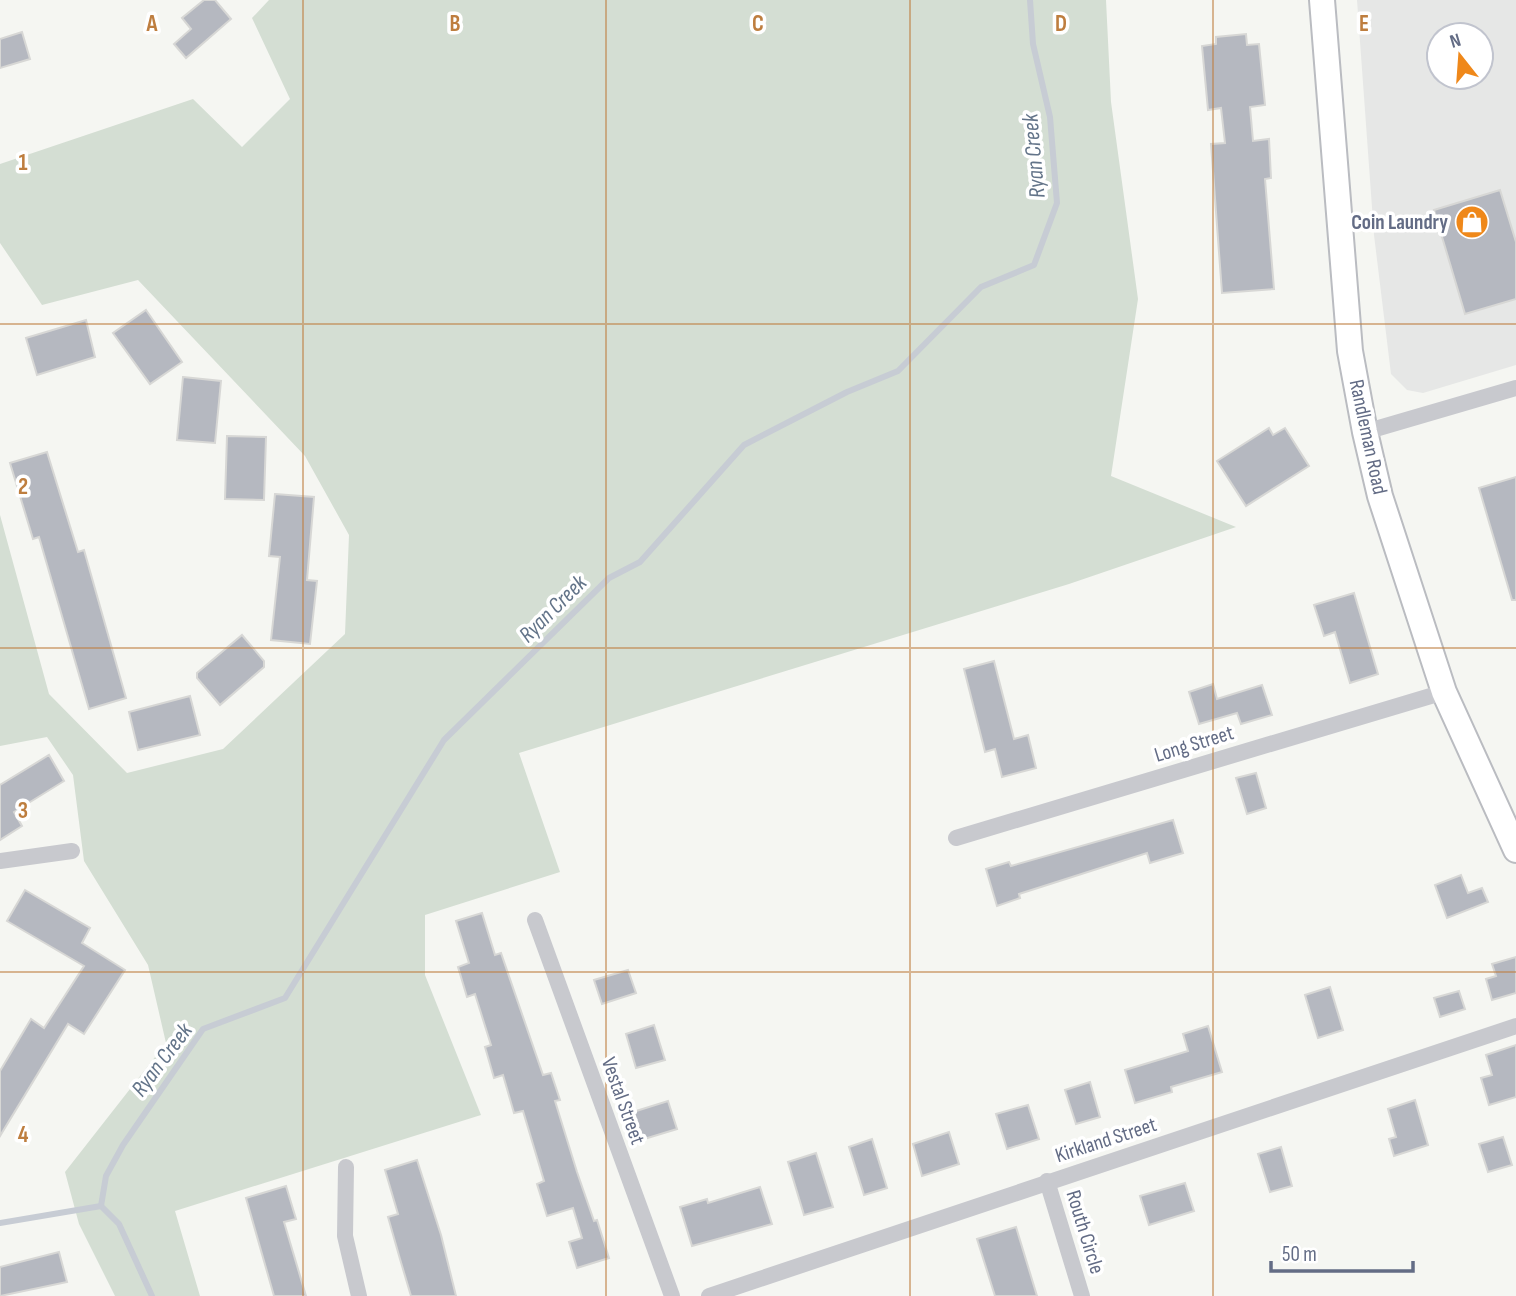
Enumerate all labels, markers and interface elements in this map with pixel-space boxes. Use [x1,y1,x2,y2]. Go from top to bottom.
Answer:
text: A [146,10,159,38]
text: B [450,10,461,38]
text: C [752,10,764,38]
text: D [1055,10,1067,38]
text: E [1359,10,1369,38]
north arrow [1425,21,1495,91]
text: N [1447,29,1464,54]
water label: Ryan Creek [1016,111,1052,199]
text: 1 [18,149,28,177]
shop icon: Coin Laundry [1453,203,1491,241]
place label: Coin Laundry [1351,210,1448,235]
street label: Randleman Road [1344,377,1392,497]
text: 2 [18,473,28,501]
water label: Ryan Creek [513,568,594,649]
street label: Long Street [1151,720,1237,768]
text: 3 [18,797,28,825]
water label: Ryan Creek [125,1017,199,1102]
street label: Vestal Street [596,1054,650,1148]
street label: Kirkland Street [1052,1112,1160,1168]
text: 4 [18,1121,29,1149]
street label: Routh Circle [1060,1187,1110,1277]
scale bar [1271,1230,1413,1274]
text: 50 m [1282,1242,1317,1267]

